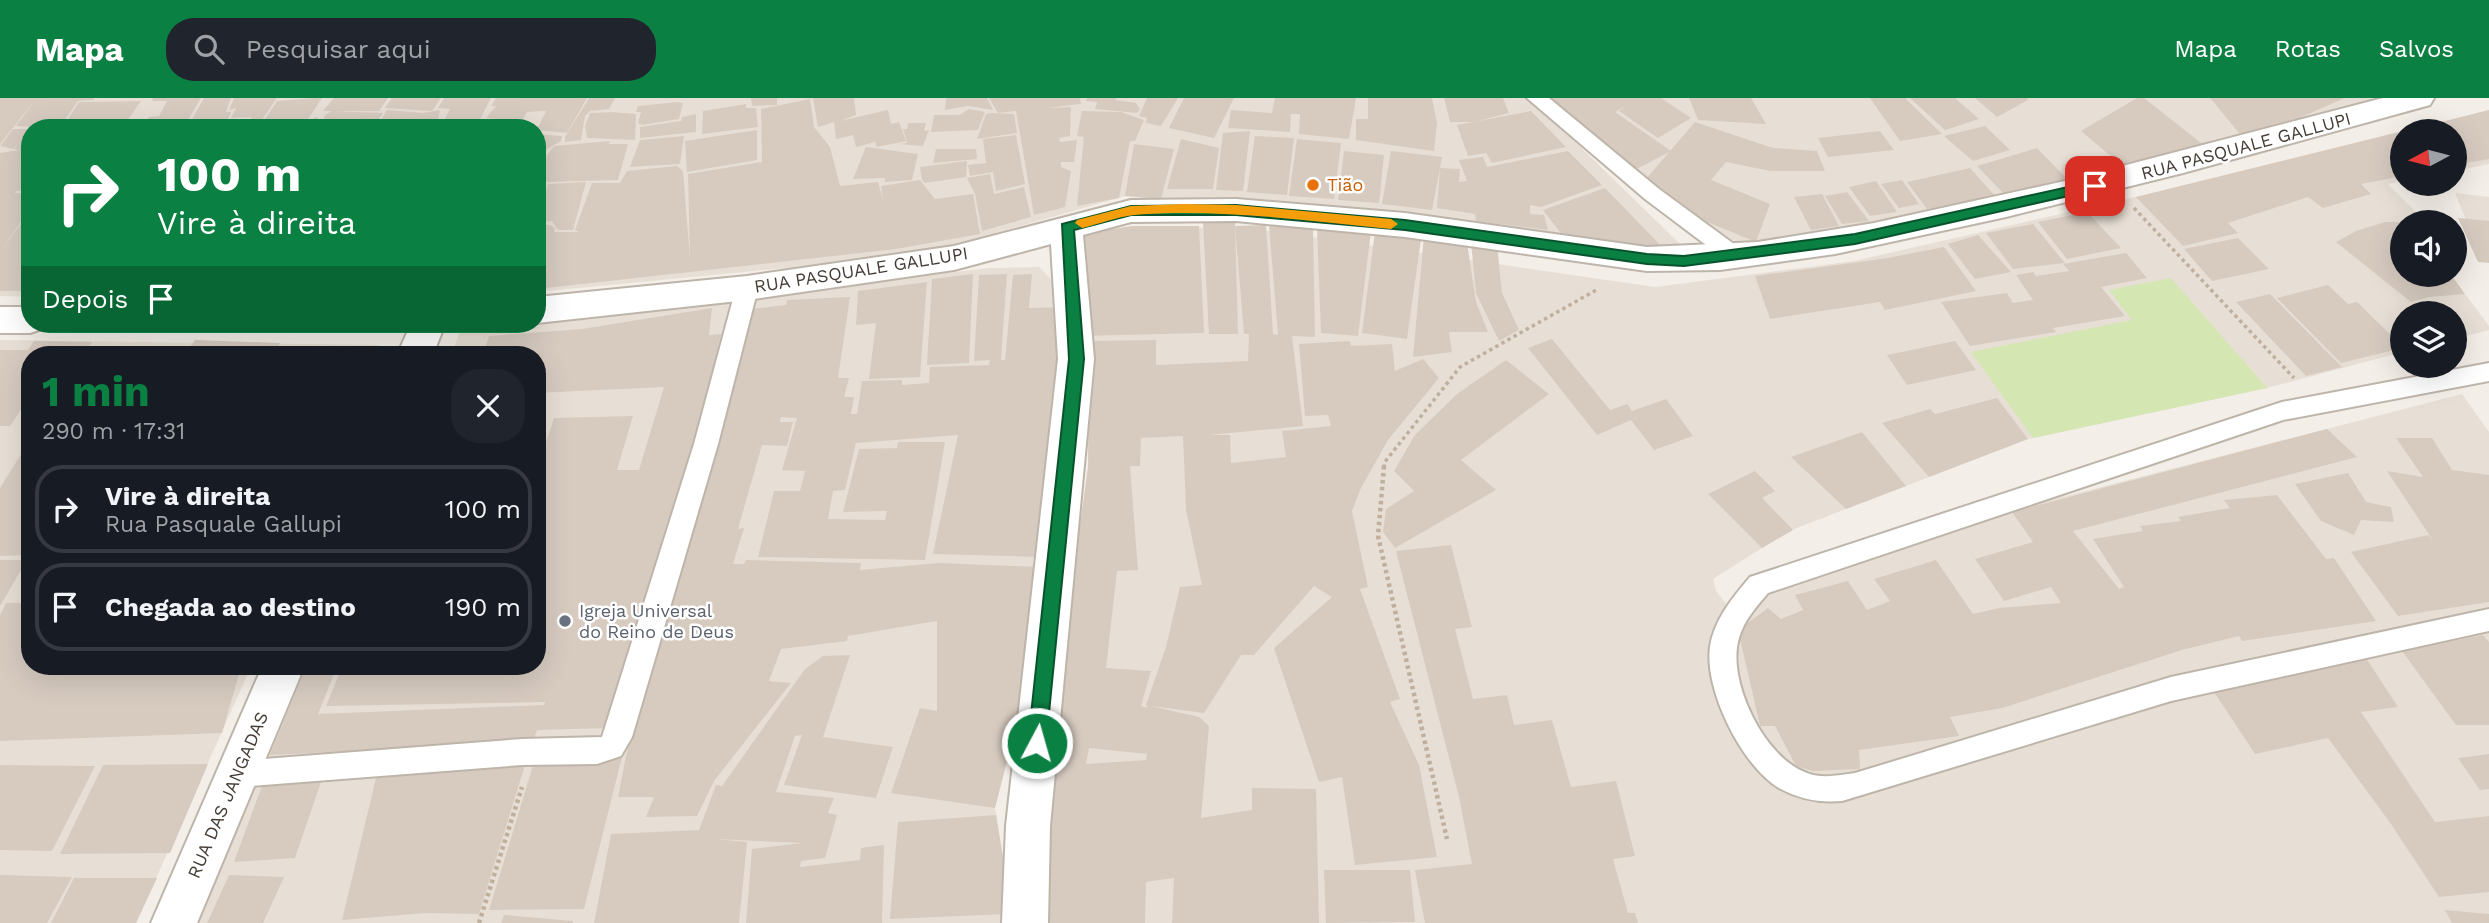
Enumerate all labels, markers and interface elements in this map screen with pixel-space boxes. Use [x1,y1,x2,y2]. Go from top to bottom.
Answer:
search box [166,18,656,81]
text: Mapa [35,30,124,69]
icon: search [190,30,228,68]
text: Pesquisar aqui [246,34,431,64]
text: Mapa [2174,35,2237,63]
text: Rotas [2275,35,2341,63]
text: Salvos [2379,35,2454,63]
street label: RUA PASQUALE GALLUPI [2139,107,2353,184]
north arrow [2390,119,2468,196]
map controls [2390,119,2467,378]
text: 100 m [157,145,301,203]
icon: right [42,147,133,238]
pin [2065,156,2125,216]
icon: arrive [2076,167,2114,205]
place label: Tião [1327,174,1363,195]
marker: Tião [1305,177,1321,193]
text: Vire à direita [157,204,356,242]
button: sound [2390,210,2467,287]
street label: RUA PASQUALE GALLUPI [752,242,969,297]
icon: arrive [142,280,180,318]
text: Depois [42,284,128,314]
button: layers [2390,301,2467,378]
text: 1 min [42,367,150,416]
button: close [451,369,525,443]
text: 290 m · 17:31 [42,418,185,445]
text: Vire à direita [105,481,270,511]
icon: right [46,490,84,528]
text: 100 m [445,494,521,524]
text: Rua Pasquale Gallupi [105,511,342,538]
icon: arrive [46,588,84,626]
text: Chegada ao destino [105,592,356,622]
text: 190 m [445,592,521,622]
place label: Igreja Universal do Reino de Deus [579,600,734,642]
marker: Igreja Universal do Reino de Deus [557,613,573,629]
position arrow [1000,706,1074,780]
street label: RUA DAS JANGADAS [183,708,272,881]

